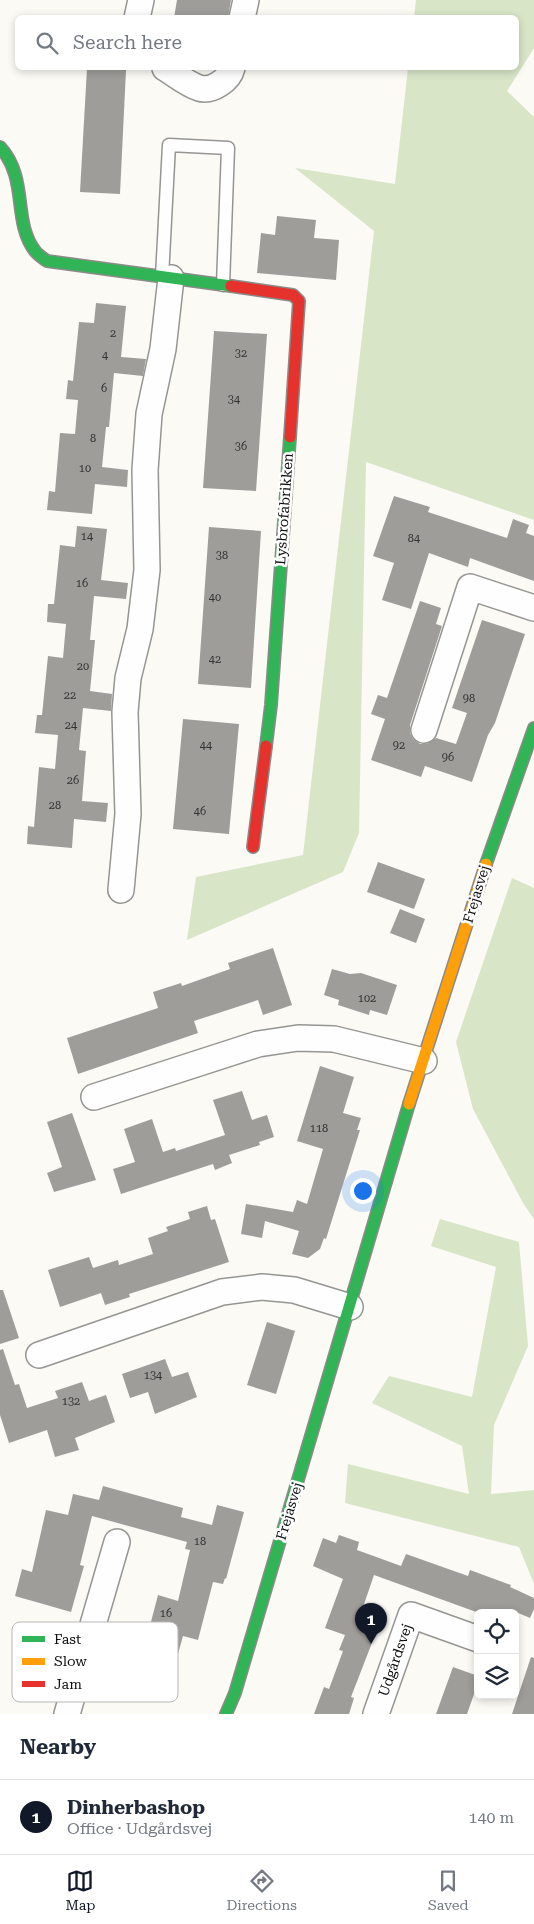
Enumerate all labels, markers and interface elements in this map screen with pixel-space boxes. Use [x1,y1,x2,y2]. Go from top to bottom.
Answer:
search box [15,15,519,70]
icon: search [33,29,61,57]
text: Search here [73,31,182,54]
house number: 2 [110,327,116,340]
house number: 32 [235,347,247,360]
house number: 4 [102,349,109,362]
house number: 6 [101,382,107,395]
house number: 34 [228,393,241,406]
house number: 8 [90,432,96,445]
house number: 36 [235,440,247,453]
street label: Lysbrofabrikken [272,453,296,565]
house number: 10 [79,462,91,475]
house number: 14 [81,530,94,543]
house number: 84 [408,532,421,545]
house number: 38 [216,549,228,562]
house number: 16 [76,577,88,590]
house number: 40 [209,591,221,604]
house number: 42 [209,653,221,666]
house number: 20 [77,660,89,673]
house number: 22 [64,689,76,702]
house number: 98 [463,692,475,705]
house number: 24 [65,719,78,732]
house number: 44 [200,739,213,752]
house number: 92 [393,739,405,752]
house number: 96 [442,751,454,764]
house number: 26 [67,774,79,787]
house number: 28 [49,799,61,812]
house number: 46 [194,805,206,818]
street label: Frejasvej [460,863,492,925]
house number: 102 [358,992,376,1005]
house number: 118 [310,1122,328,1135]
your location [350,1178,376,1204]
house number: 134 [144,1369,163,1382]
house number: 132 [62,1395,80,1408]
street label: Frejasvej [273,1480,305,1542]
house number: 18 [194,1535,206,1548]
pin: 1 [355,1603,387,1644]
house number: 16 [160,1607,172,1620]
map controls [474,1609,519,1699]
button: locate [474,1609,519,1654]
legend [12,1622,178,1702]
street label: Udgårdsvej [375,1622,415,1698]
text: Fast [54,1631,81,1647]
text: Slow [54,1653,87,1669]
button: layers [474,1654,519,1699]
text: Jam [54,1676,82,1692]
text: Nearby [20,1735,96,1759]
text: Dinherbashop [67,1796,205,1819]
text: 1 [32,1808,40,1827]
text: 140 m [468,1808,514,1827]
text: Office · Udgårdsvej [67,1819,212,1838]
tab: Map [66,1867,95,1913]
tab: Directions [226,1867,297,1913]
tab: Saved [428,1867,469,1913]

